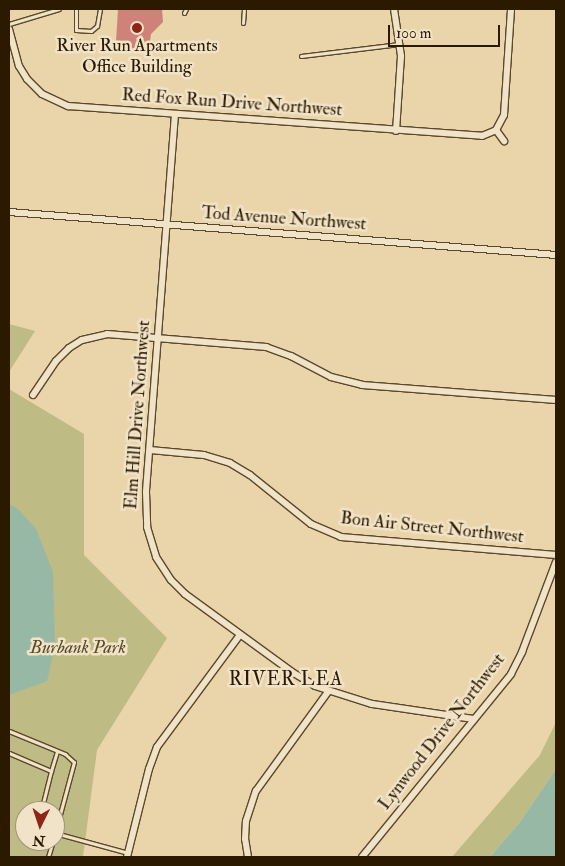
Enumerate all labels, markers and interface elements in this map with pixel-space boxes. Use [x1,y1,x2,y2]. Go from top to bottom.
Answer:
scale bar [390,15,502,47]
marker: River Run Apartments Office Building [131,22,143,34]
text: 100 m [396,24,431,43]
place label: River Run Apartments Office Building [56,36,218,78]
street label: Red Fox Run Drive Northwest [121,85,343,121]
street label: Tod Avenue Northwest [201,202,367,236]
street label: Elm Hill Drive Northwest [121,320,155,510]
street label: Bon Air Street Northwest [339,508,525,548]
park label: Burbank Park [30,637,126,659]
street label: Lynwood Drive Northwest [374,649,510,815]
district label: RIVER LEA [228,669,344,691]
north arrow [15,801,65,851]
text: N [32,832,46,849]

